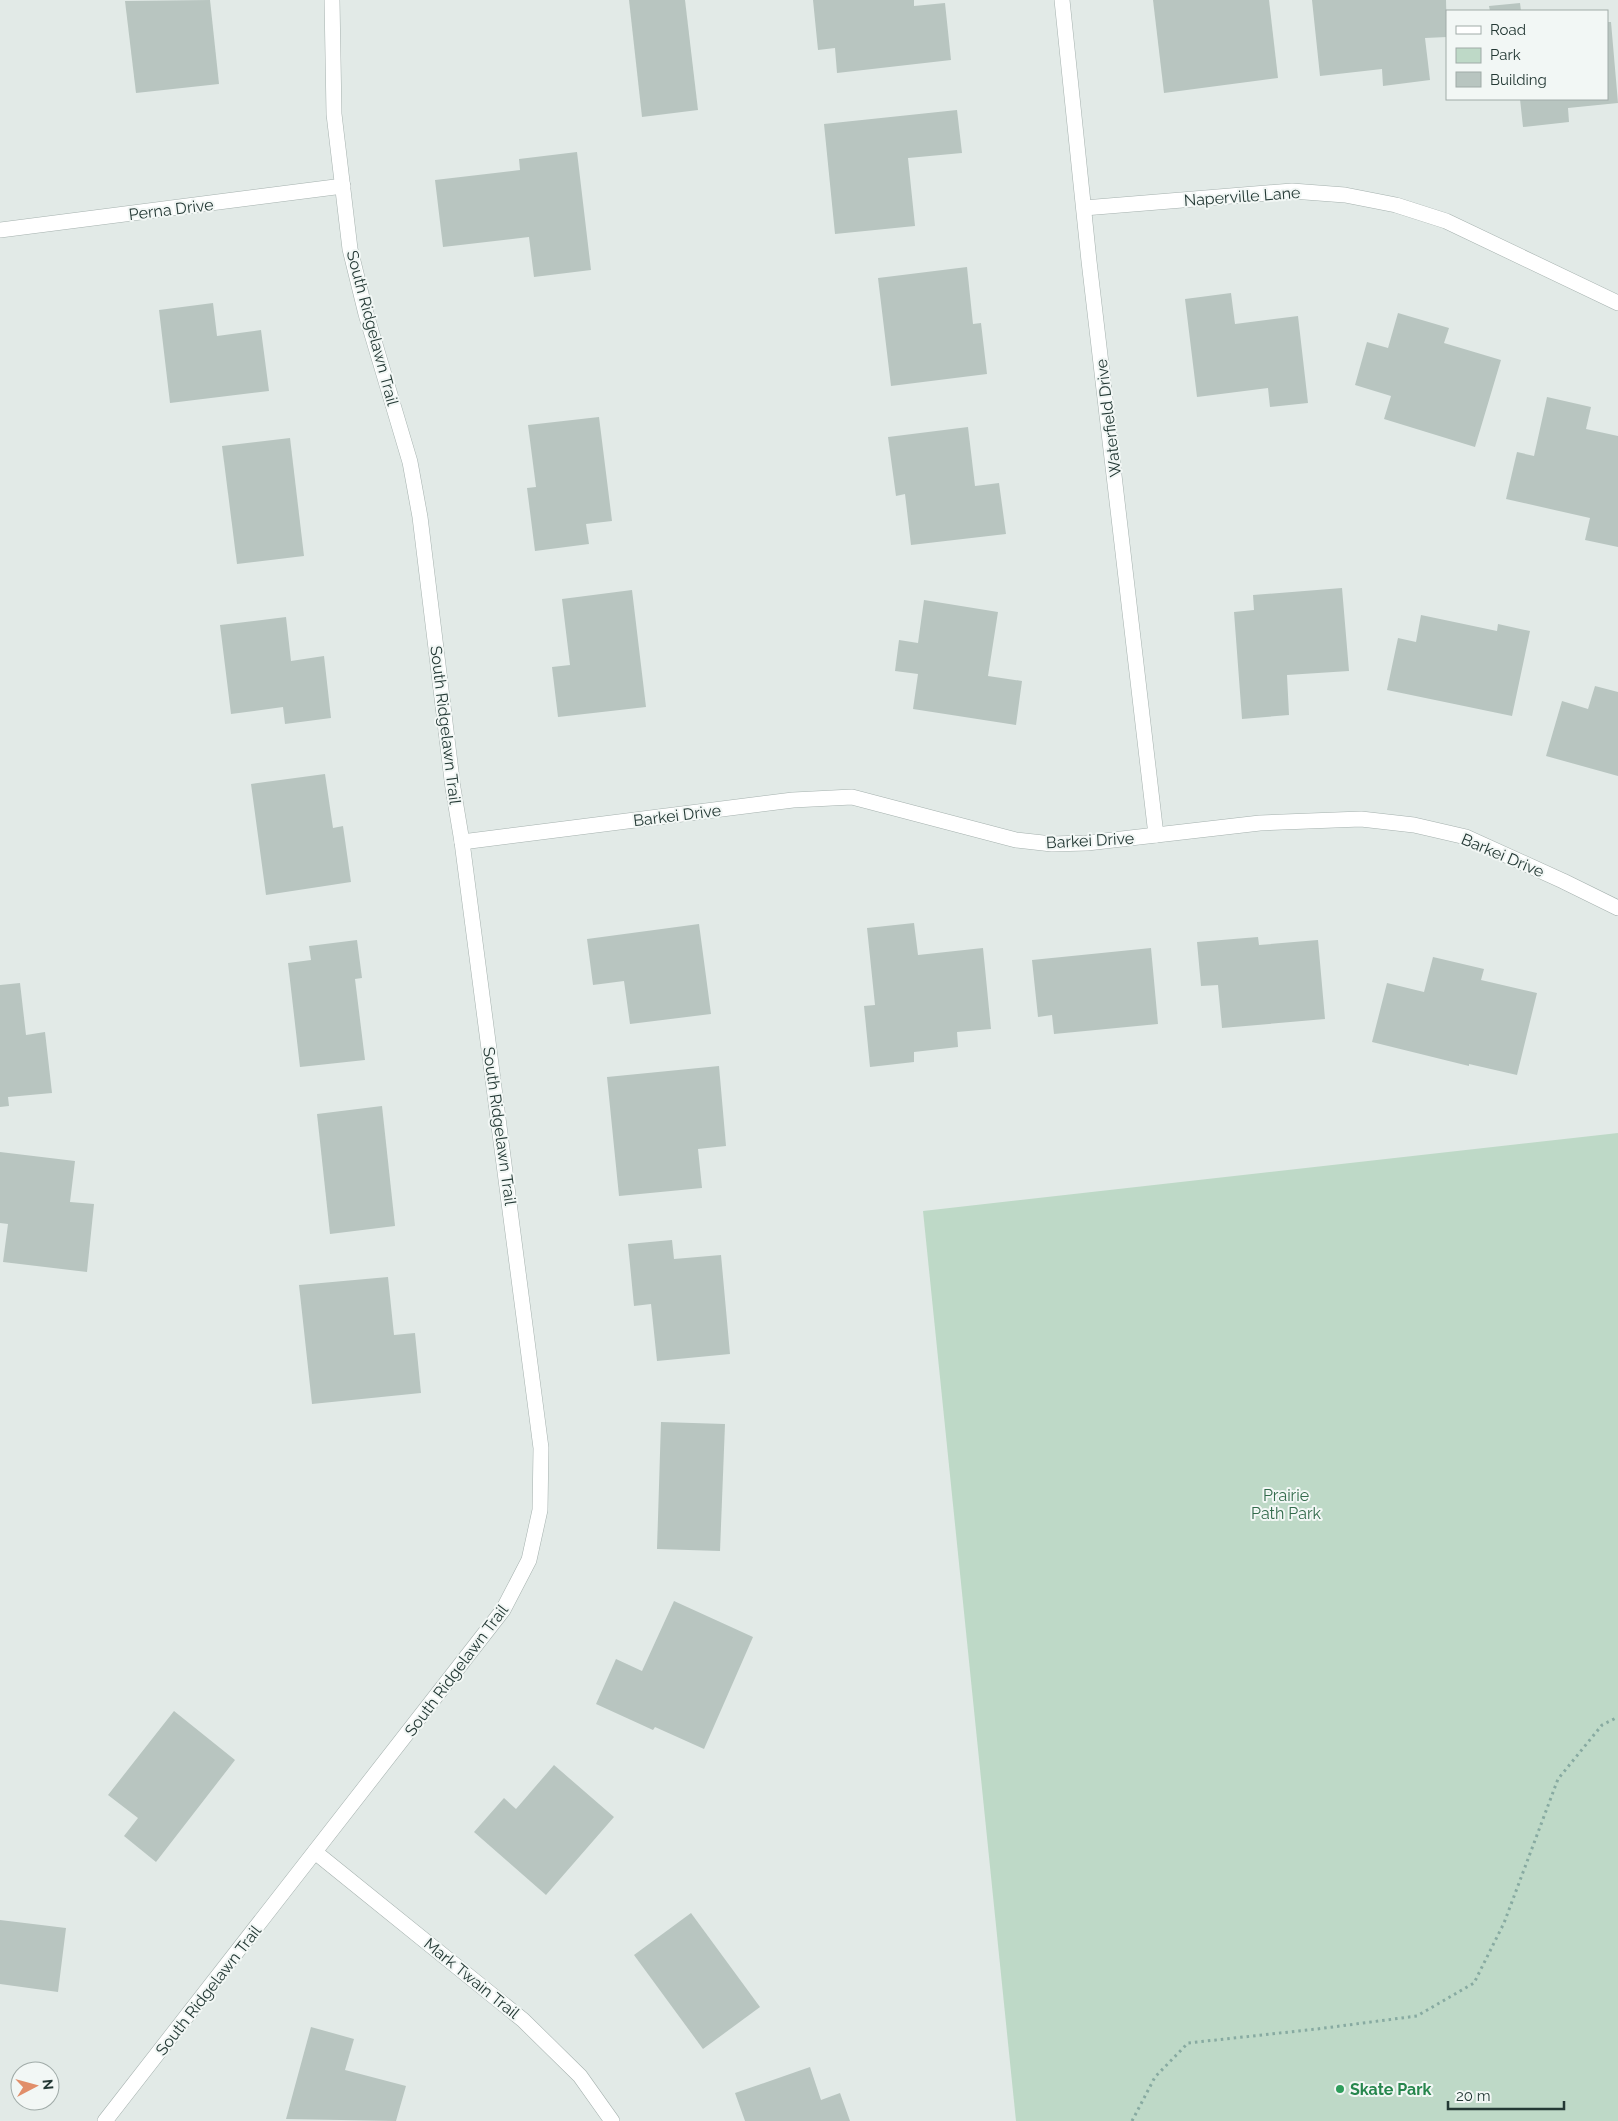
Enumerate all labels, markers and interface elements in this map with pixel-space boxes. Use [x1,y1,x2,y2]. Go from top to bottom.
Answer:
legend [1446,10,1608,100]
text: Road [1490,21,1526,39]
text: Park [1490,46,1521,64]
text: Building [1490,71,1547,89]
street label: Naperville Lane [1183,183,1301,210]
street label: Perna Drive [128,195,214,224]
street label: South Ridgelawn Trail [343,248,403,408]
street label: Waterfield Drive [1092,358,1125,478]
street label: South Ridgelawn Trail [426,645,465,806]
street label: Barkei Drive [632,801,722,830]
street label: Barkei Drive [1045,829,1135,852]
street label: Barkei Drive [1459,829,1547,881]
street label: South Ridgelawn Trail [479,1046,520,1207]
park label: Prairie Path Park [1251,1486,1321,1523]
street label: South Ridgelawn Trail [401,1600,512,1740]
street label: South Ridgelawn Trail [152,1921,265,2059]
street label: Mark Twain Trail [420,1934,524,2023]
north arrow [10,2061,60,2111]
text: N [39,2078,56,2091]
scale bar [1448,2078,1564,2110]
place label: Skate Park [1350,2080,1431,2099]
marker: Skate Park [1334,2083,1346,2095]
text: 20 m [1456,2087,1491,2105]

